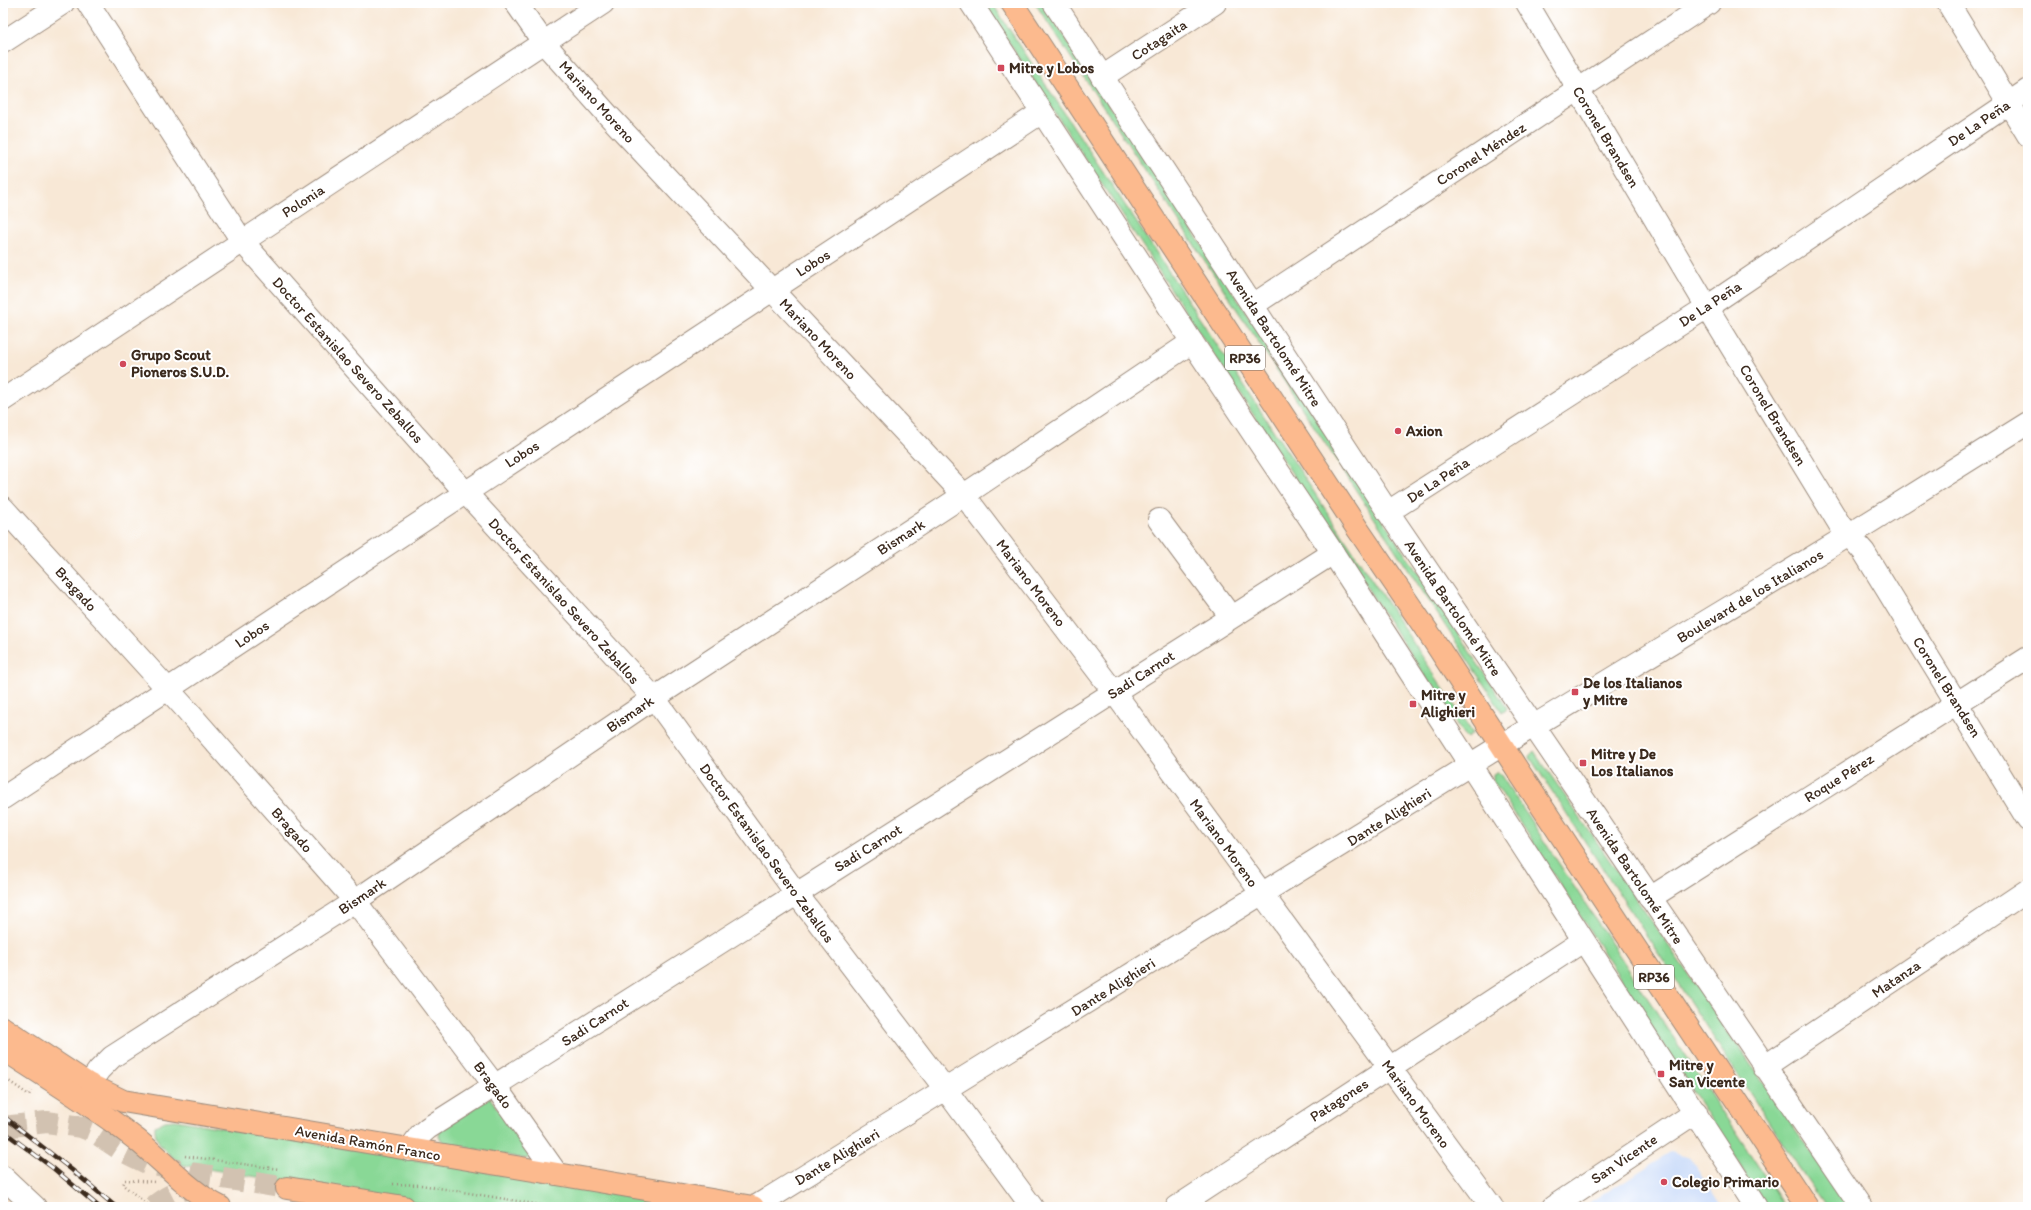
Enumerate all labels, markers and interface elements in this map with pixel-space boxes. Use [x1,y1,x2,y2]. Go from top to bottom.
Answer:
street label: Cotagaita [1128,15,1191,65]
street label: Mariano Moreno [555,57,639,147]
place label: Mitre y Lobos [1009,59,1095,78]
marker: Mitre y Lobos [996,63,1006,73]
street label: Coronel Brandsen [1569,83,1643,191]
street label: De La Peña [1944,96,2014,150]
street label: Coronel Méndez [1433,118,1529,190]
street label: Polonia [278,180,328,221]
street label: Lobos [792,245,834,281]
street label: Avenida Bartolomé Mitre [1223,266,1325,410]
street label: Doctor Estanislao Severo Zeballos [269,273,428,447]
street label: De La Peña [1675,277,1745,331]
street label: Mariano Moreno [776,294,860,384]
place label: Grupo Scout Pioneros S.U.D. [131,346,229,381]
road number: RP36 [1225,346,1265,370]
marker: Grupo Scout Pioneros S.U.D. [118,359,128,369]
street label: Coronel Brandsen [1736,361,1810,469]
place label: Axion [1405,422,1443,440]
marker: Axion [1393,426,1403,436]
street label: Lobos [501,436,543,472]
street label: De La Peña [1403,453,1473,507]
street label: Doctor Estanislao Severo Zeballos [485,514,644,688]
street label: Bismark [874,515,928,559]
street label: Mariano Moreno [992,536,1070,630]
street label: Avenida Bartolomé Mitre [1401,536,1505,680]
street label: Boulevard de los Italianos [1674,545,1827,647]
street label: Bragado [51,563,101,615]
street label: Lobos [231,616,273,652]
street label: Coronel Brandsen [1909,633,1985,741]
street label: Sadi Carnot [1104,646,1178,703]
place label: De los Italianos y Mitre [1583,674,1682,710]
place label: Mitre y Alighieri [1420,686,1475,722]
marker: De los Italianos y Mitre [1570,687,1580,697]
street label: Bismark [603,691,657,736]
marker: Mitre y Alighieri [1408,699,1418,709]
place label: Mitre y De Los Italianos [1591,745,1674,780]
street label: Roque Pérez [1801,750,1877,806]
marker: Mitre y De Los Italianos [1578,758,1588,768]
street label: Doctor Estanislao Severo Zeballos [696,760,838,947]
street label: Dante Alighieri [1343,784,1435,850]
street label: Mariano Moreno [1186,795,1262,891]
street label: Bragado [267,804,317,856]
street label: Avenida Bartolomé Mitre [1583,804,1687,948]
street label: Sadi Carnot [831,820,906,876]
street label: Bismark [335,873,389,918]
street label: Dante Alighieri [1067,954,1159,1020]
street label: Matanza [1868,956,1924,1002]
road number: RP36 [1634,965,1674,989]
street label: Sadi Carnot [558,993,632,1050]
street label: Mariano Moreno [1378,1056,1454,1152]
place label: Mitre y San Vicente [1669,1056,1745,1091]
street label: Bragado [470,1058,516,1112]
marker: Mitre y San Vicente [1656,1069,1666,1079]
street label: Patagones [1306,1074,1372,1126]
street label: Avenida Ramón Franco [294,1121,442,1165]
street label: Dante Alighieri [791,1125,883,1189]
street label: San Vicente [1587,1130,1661,1188]
place label: Colegio Primario [1672,1173,1779,1192]
marker: Colegio Primario [1659,1177,1669,1187]

